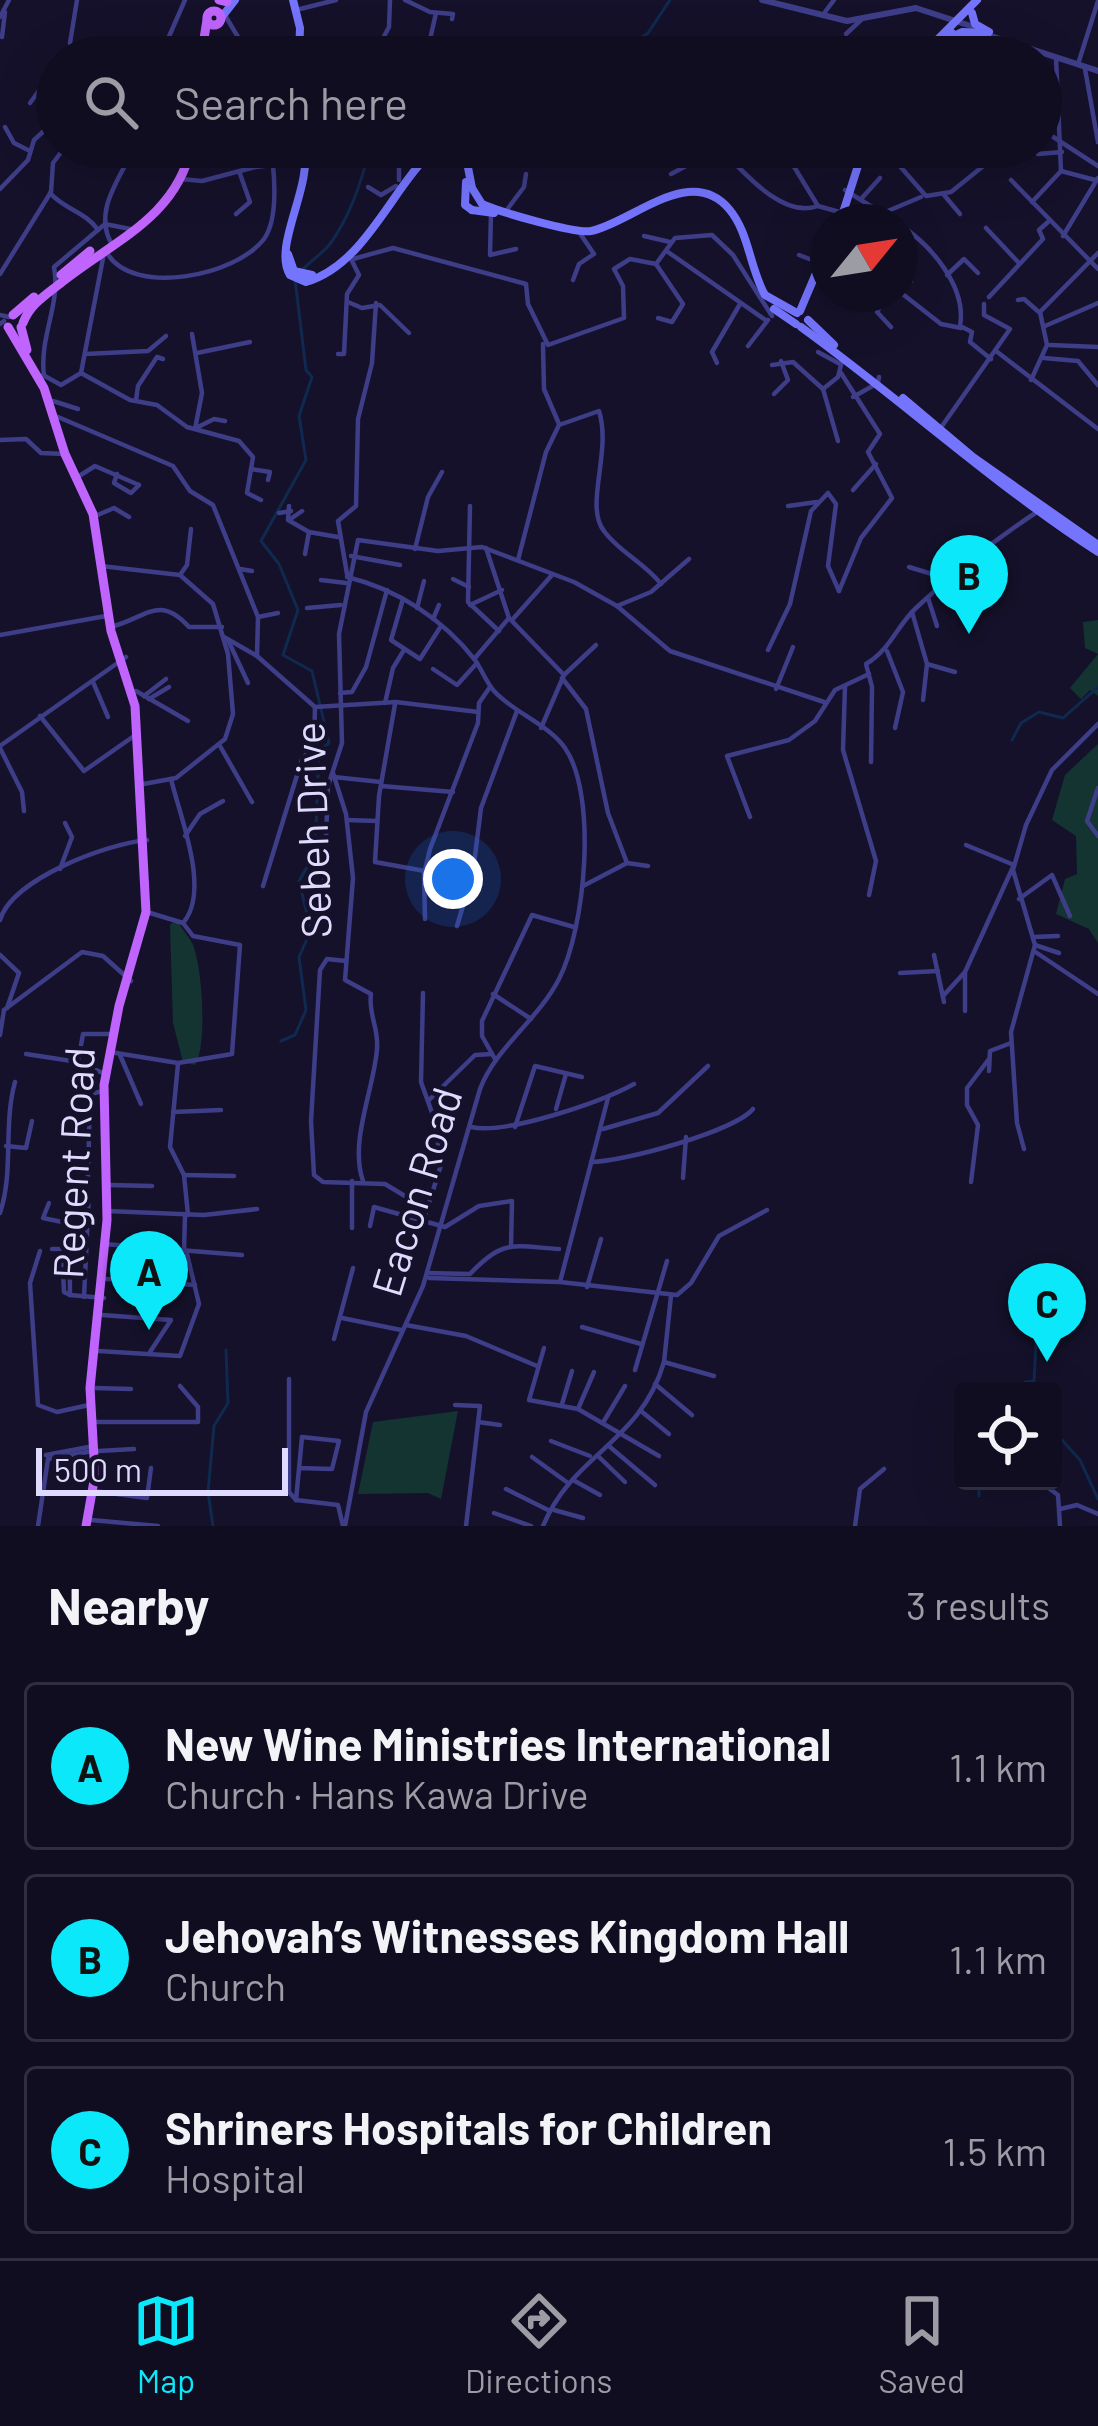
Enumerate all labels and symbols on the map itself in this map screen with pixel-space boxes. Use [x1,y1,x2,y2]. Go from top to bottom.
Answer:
north arrow [810,204,918,312]
pin: B [930,535,1008,634]
street label: Sebeh Drive [282,721,340,939]
your location [423,849,483,909]
street label: Regent Road [41,1046,104,1280]
street label: Eacon Road [360,1081,470,1302]
pin: A [110,1231,188,1330]
pin: C [1008,1263,1086,1362]
scale bar [36,1442,288,1495]

